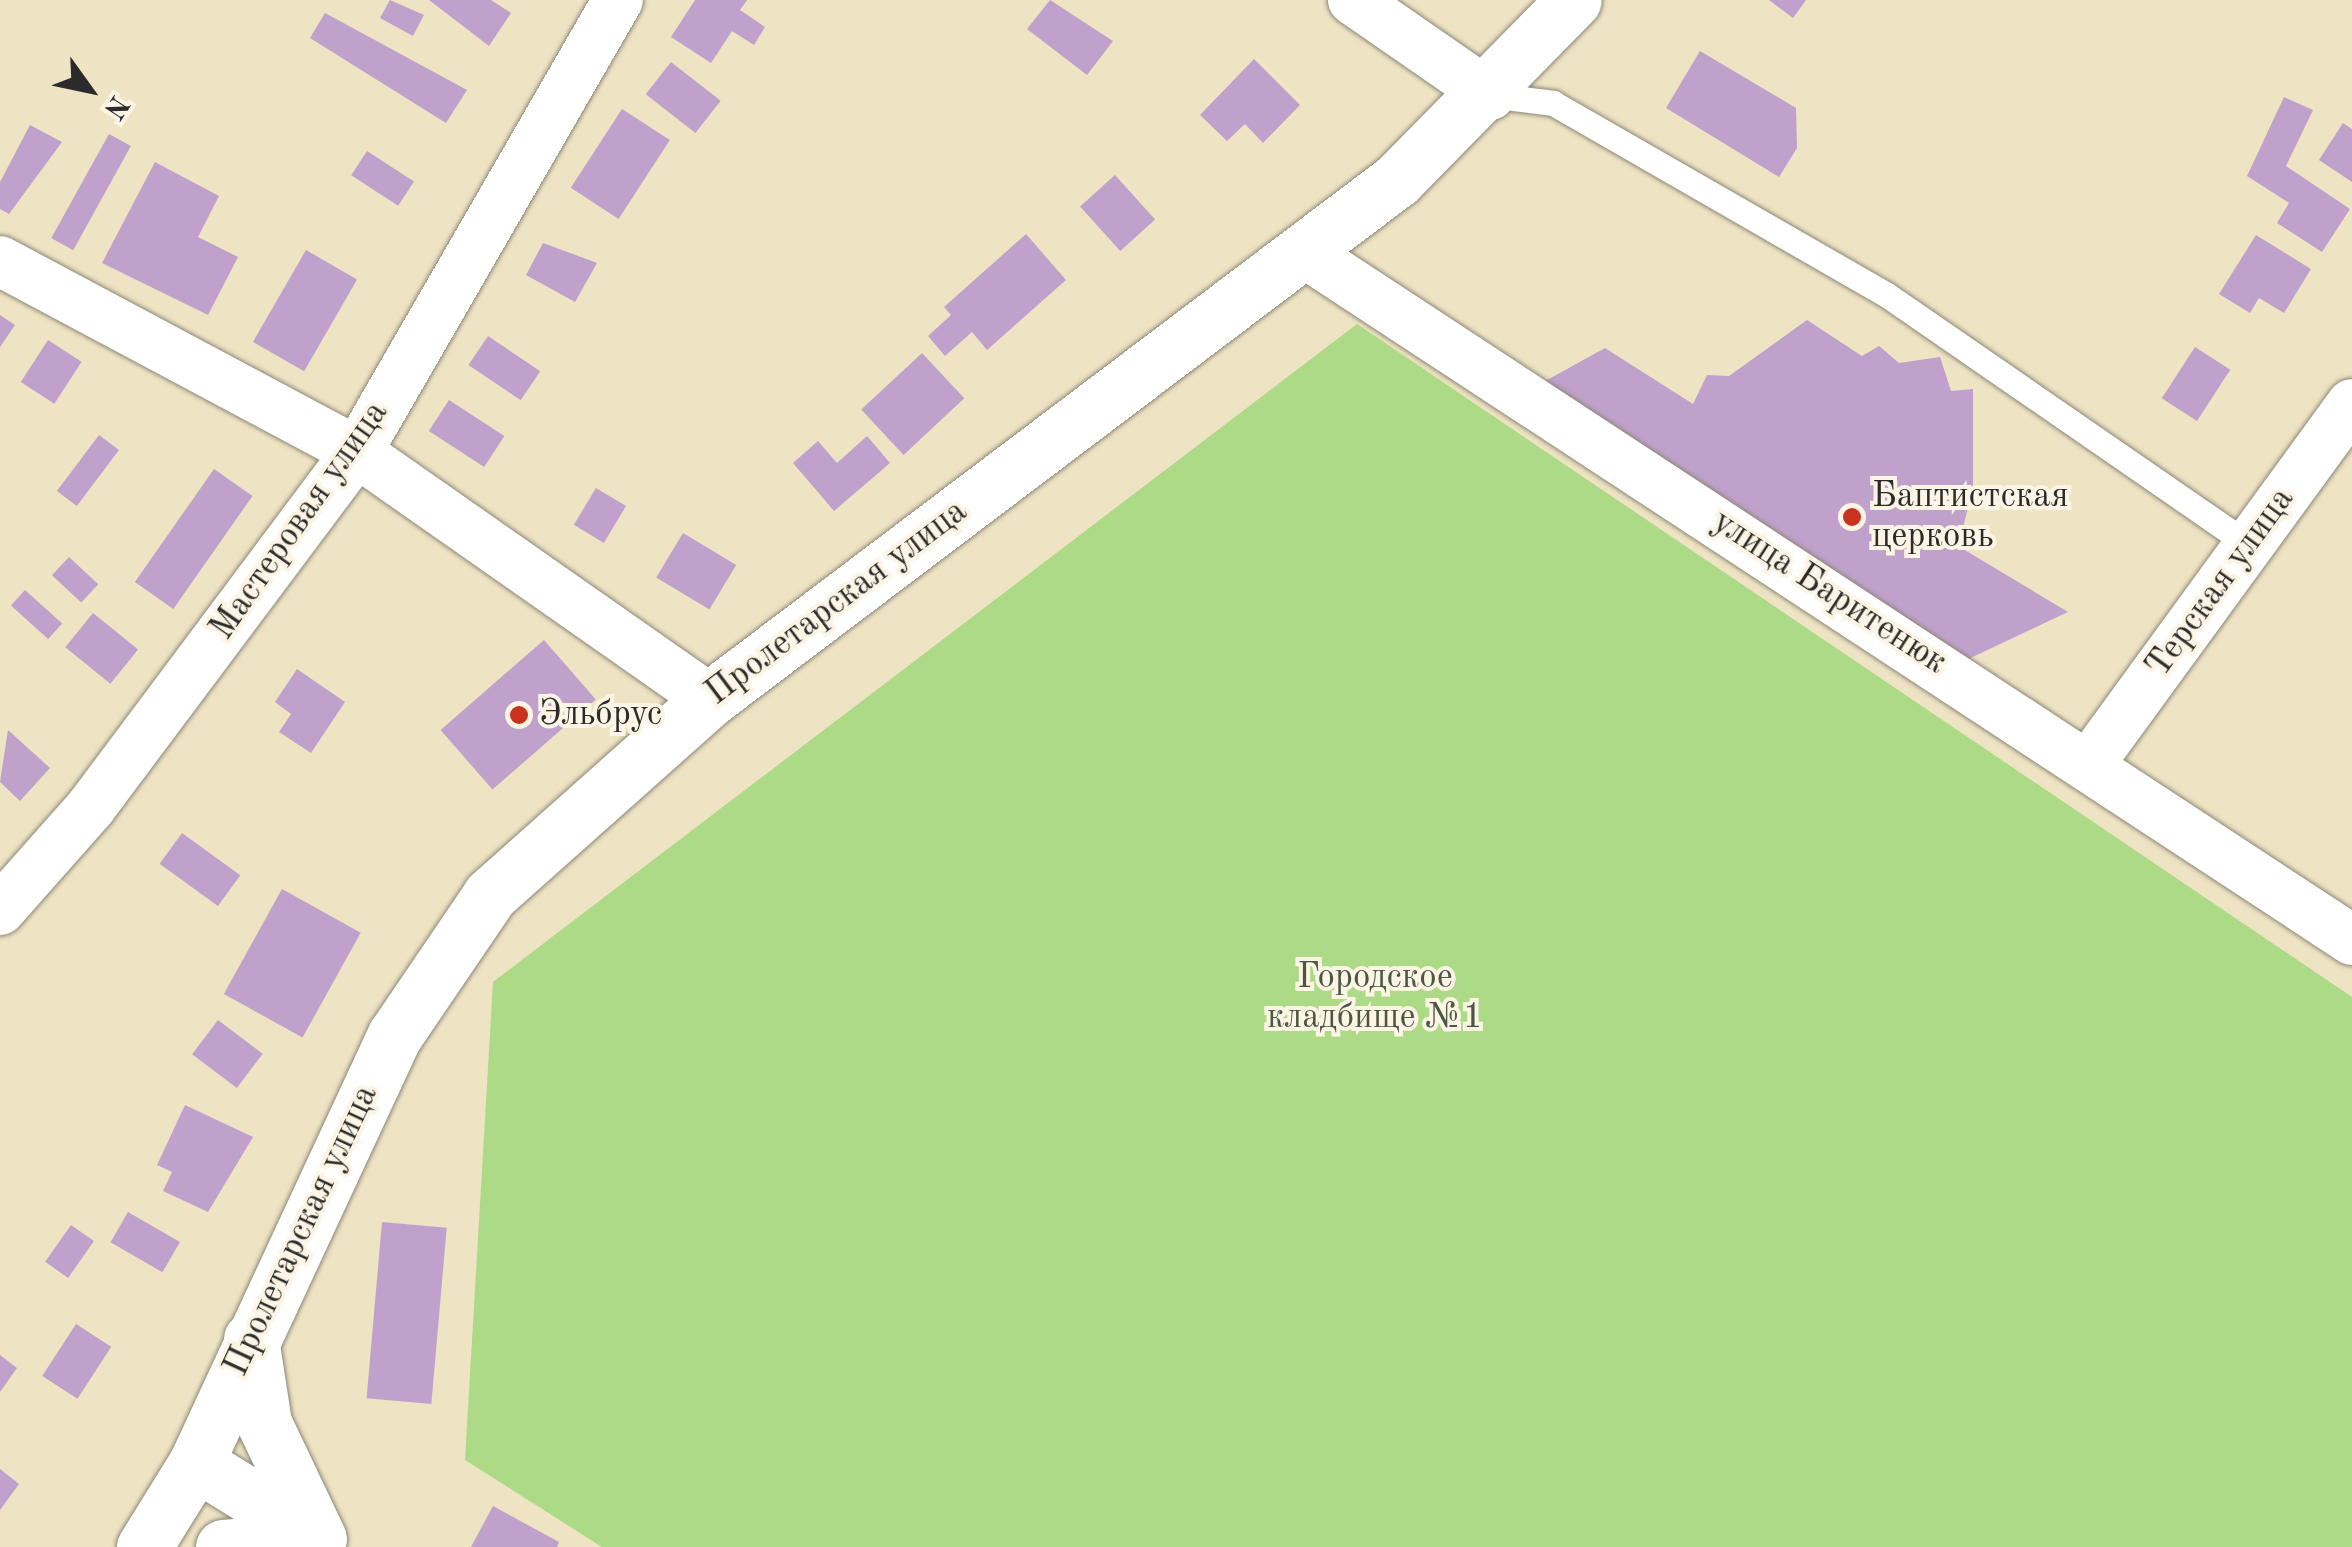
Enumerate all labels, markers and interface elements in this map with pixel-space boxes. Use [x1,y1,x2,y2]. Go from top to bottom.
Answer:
north arrow [40,40,140,140]
text: N [98,90,133,123]
street label: Мастеровая улица [202,394,398,648]
place label: Баптистская церковь [1872,476,2069,558]
street label: Терская улица [2138,480,2304,686]
street label: Пролетарская улица [698,491,976,715]
street label: улица Баритенюк [1704,502,1954,684]
marker: Баптистская церковь [1841,506,1863,528]
place label: Эльбрус [539,694,662,736]
marker: Эльбрус [508,704,530,726]
park label: Городское кладбище №1 [1267,957,1483,1039]
street label: Пролетарская улица [216,1079,388,1383]

